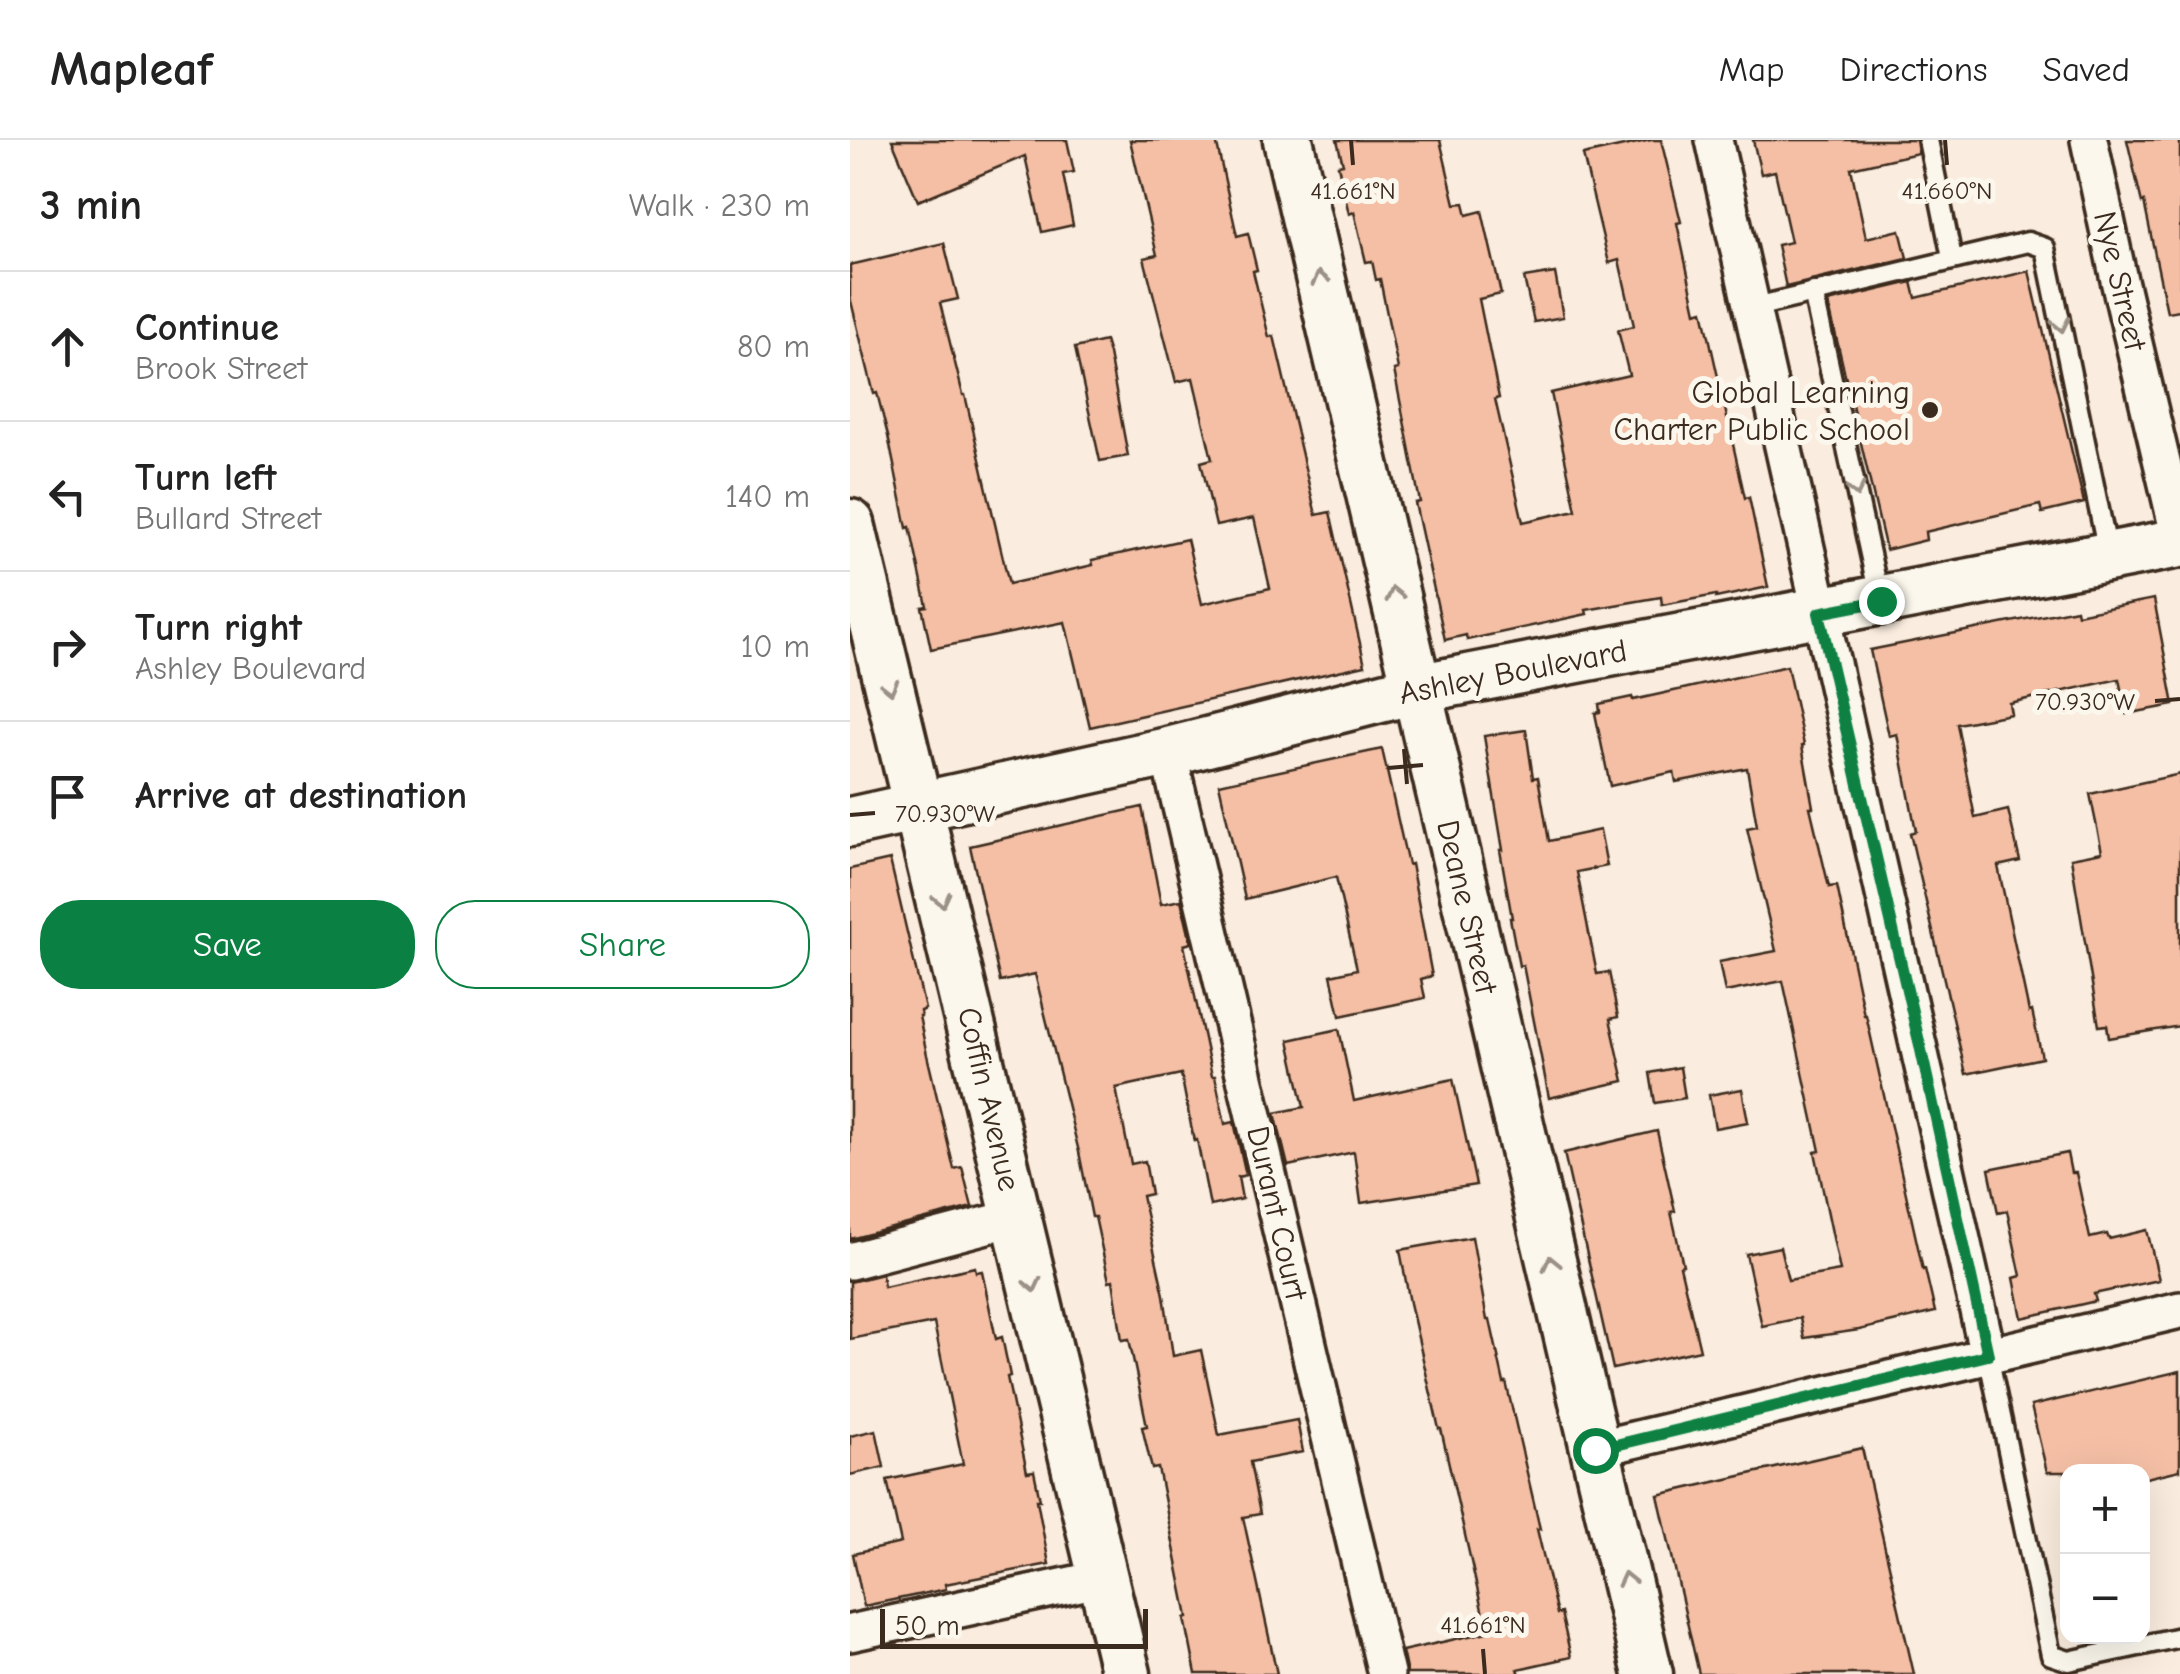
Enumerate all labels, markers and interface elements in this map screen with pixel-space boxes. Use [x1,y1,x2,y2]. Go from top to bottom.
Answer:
text: Mapleaf [50,42,213,97]
text: Map [1719,49,1785,90]
text: Directions [1840,49,1988,90]
text: Saved [2043,49,2130,90]
text: 41.661°N [1310,176,1396,205]
text: 41.660°N [1902,176,1992,205]
text: 3 min [40,181,142,230]
text: Walk · 230 m [629,187,810,224]
street label: Nye Street [2086,208,2154,355]
one-way arrow [1311,270,1332,287]
text: Continue [135,306,279,350]
one-way arrow [2050,317,2071,334]
icon: ahead [40,319,95,374]
text: 80 m [737,328,810,365]
text: Brook Street [135,350,307,387]
place label: Global Learning Charter Public School [1613,374,1910,448]
marker: Global Learning Charter Public School [1919,399,1941,421]
text: Turn left [135,456,276,500]
icon: left [40,469,95,524]
text: 140 m [725,478,810,515]
one-way arrow [1844,481,1865,498]
text: Bullard Street [135,500,321,537]
route end [1859,579,1905,625]
one-way arrow [1384,586,1405,603]
text: Turn right [135,606,302,650]
icon: right [40,619,95,674]
text: 10 m [741,628,810,665]
street label: Ashley Boulevard [1396,632,1630,712]
text: Ashley Boulevard [135,650,366,687]
one-way arrow [878,678,899,695]
text: 70.930°W [2035,687,2135,716]
icon: arrive [40,769,95,824]
text: Arrive at destination [135,774,467,818]
text: 70.930°W [895,799,995,828]
street label: Deane Street [1429,817,1505,998]
one-way arrow [930,891,951,908]
button: Save [40,900,415,989]
button: Share [435,900,810,989]
street label: Coffin Avenue [950,1004,1028,1194]
street label: Durant Court [1239,1122,1315,1304]
one-way arrow [1542,1255,1563,1272]
one-way arrow [1021,1276,1042,1293]
route start [1573,1428,1619,1474]
map controls [2060,1464,2150,1644]
button: + [2060,1464,2150,1554]
button: − [2060,1554,2150,1644]
one-way arrow [1617,1571,1638,1588]
scale bar [880,1604,1148,1648]
text: 50 m [895,1610,960,1642]
text: 41.661°N [1440,1610,1526,1639]

